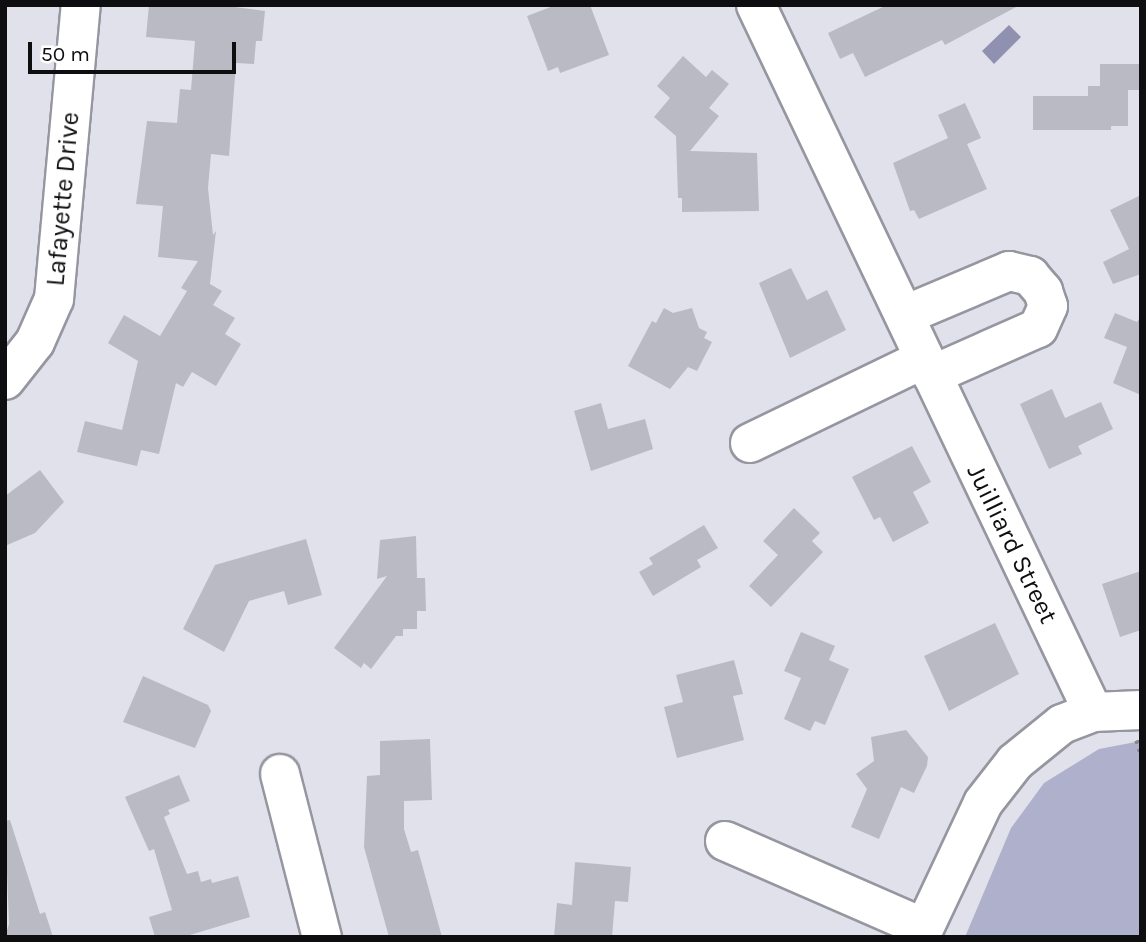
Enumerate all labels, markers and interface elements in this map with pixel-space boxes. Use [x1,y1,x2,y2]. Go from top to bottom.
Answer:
scale bar [32,28,240,72]
text: 50 m [41,42,90,66]
street label: Lafayette Drive [40,111,86,287]
street label: Juilliard Street [960,459,1064,629]

